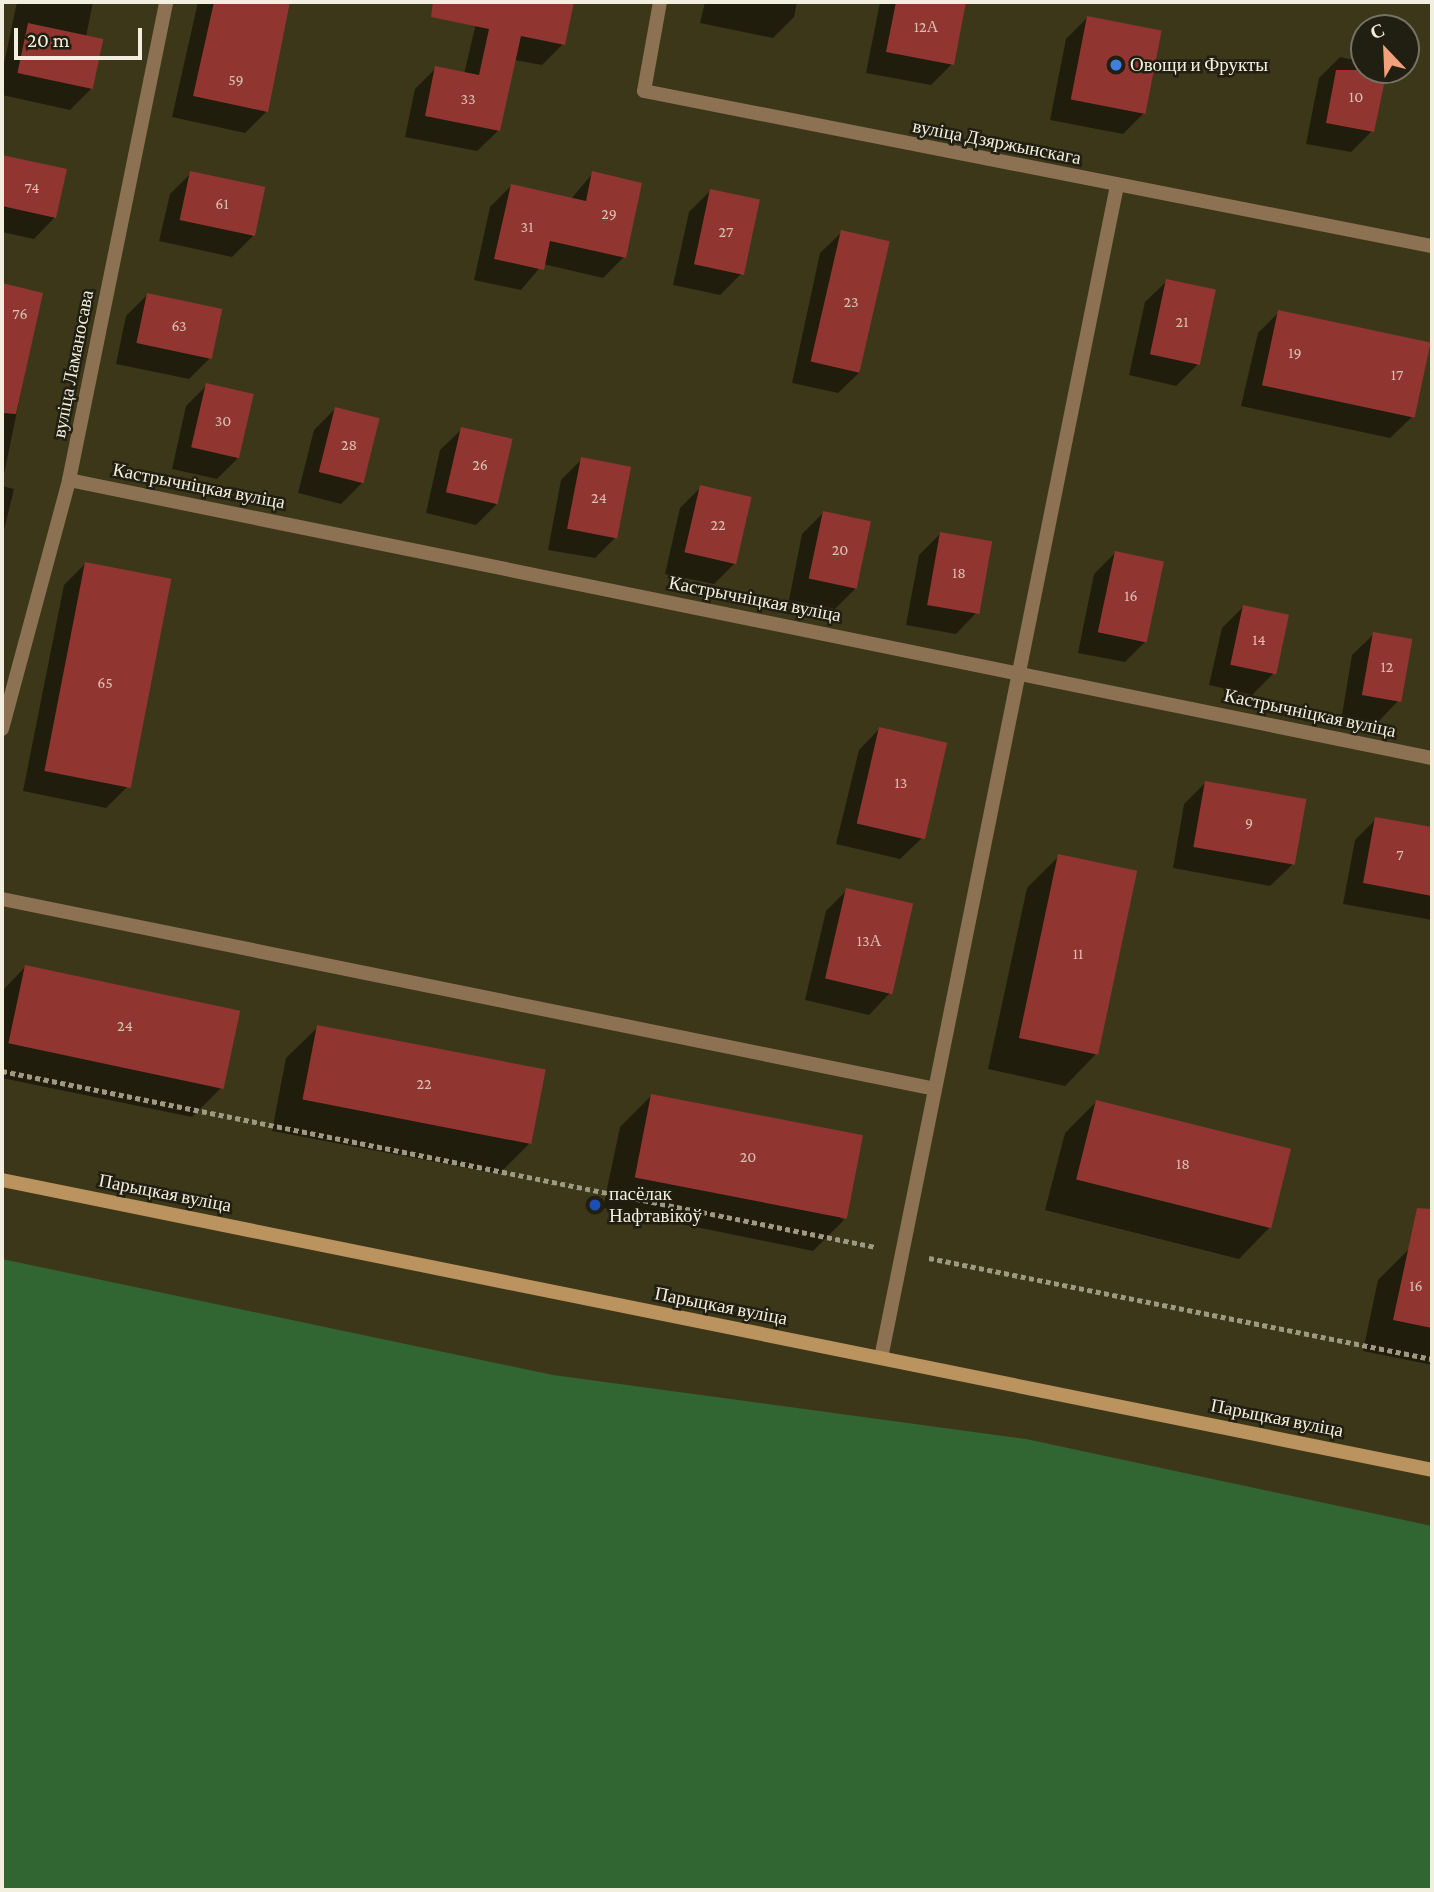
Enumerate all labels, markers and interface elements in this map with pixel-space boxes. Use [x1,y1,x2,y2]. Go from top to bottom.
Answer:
scale bar [18,14,145,58]
north arrow [1350,14,1420,84]
house number: 12А [914,17,938,37]
text: С [1367,19,1388,43]
text: 20 m [27,28,70,52]
place label: Овощи и Фрукты [1130,54,1268,76]
marker: Овощи и Фрукты [1108,57,1124,73]
house number: 59 [228,70,244,90]
house number: 10 [1349,87,1363,107]
house number: 33 [460,89,476,109]
street label: вуліца Дзяржынскага [911,114,1083,170]
house number: 74 [24,178,40,198]
house number: 61 [215,194,229,214]
house number: 29 [601,204,617,224]
house number: 31 [521,217,533,237]
house number: 27 [719,222,733,242]
street label: вуліца Ламаносава [48,288,98,440]
house number: 23 [843,292,859,312]
house number: 76 [12,304,28,324]
house number: 21 [1176,312,1188,332]
house number: 63 [171,316,187,336]
house number: 19 [1288,343,1302,363]
house number: 17 [1391,365,1403,385]
house number: 30 [215,411,231,431]
house number: 28 [341,435,357,455]
house number: 26 [472,455,488,475]
street label: Кастрычніцкая вуліца [111,458,287,514]
house number: 24 [591,488,607,508]
house number: 22 [710,515,726,535]
house number: 20 [832,540,848,560]
house number: 18 [952,563,966,583]
street label: Кастрычніцкая вуліца [667,571,843,627]
house number: 16 [1124,586,1138,606]
house number: 14 [1252,630,1266,650]
house number: 12 [1381,657,1393,677]
house number: 65 [97,673,113,693]
street label: Кастрычніцкая вуліца [1222,684,1398,742]
house number: 13 [895,773,907,793]
house number: 9 [1245,813,1253,833]
house number: 7 [1396,845,1404,865]
house number: 13А [857,931,881,951]
house number: 11 [1073,944,1083,964]
house number: 24 [117,1016,133,1036]
house number: 22 [416,1074,432,1094]
house number: 20 [740,1147,756,1167]
house number: 18 [1176,1154,1190,1174]
street label: Парыцкая вуліца [97,1169,233,1217]
place label: пасёлак Нафтавікоў [609,1183,702,1227]
marker: пасёлак Нафтавікоў [587,1197,603,1213]
house number: 16 [1409,1276,1423,1296]
street label: Парыцкая вуліца [653,1282,789,1330]
street label: Парыцкая вуліца [1209,1394,1345,1442]

